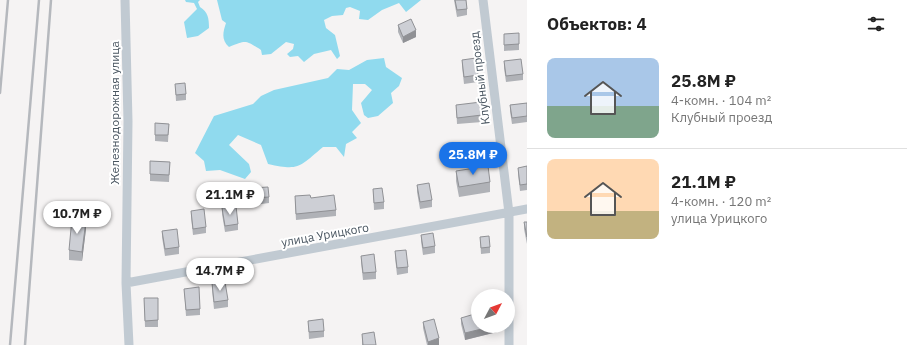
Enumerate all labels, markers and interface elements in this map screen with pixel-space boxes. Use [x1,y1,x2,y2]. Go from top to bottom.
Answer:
text: Объектов: 4 [547,13,647,35]
icon: filters [865,13,887,35]
street label: Клубный проезд [466,31,493,125]
street label: Железнодорожная улица [107,41,122,185]
text: 25.8M ₽ [671,70,736,92]
icon: home [579,74,627,122]
text: 4-комн. · 104 m² [671,92,771,109]
text: Клубный проезд [671,109,772,126]
pin: 25.8M ₽ [436,142,510,176]
text: 25.8M ₽ [448,146,498,163]
text: 21.1M ₽ [671,171,736,193]
icon: home [579,175,627,223]
pin: 21.1M ₽ [193,182,267,216]
text: 21.1M ₽ [205,186,255,203]
text: 4-комн. · 120 m² [671,193,771,210]
pin: 10.7M ₽ [40,201,114,235]
text: 10.7M ₽ [52,205,102,222]
text: улица Урицкого [671,210,767,227]
street label: улица Урицкого [280,219,370,250]
pin: 14.7M ₽ [183,258,257,292]
text: 14.7M ₽ [195,262,245,279]
north arrow [471,289,515,333]
map controls [471,289,515,333]

